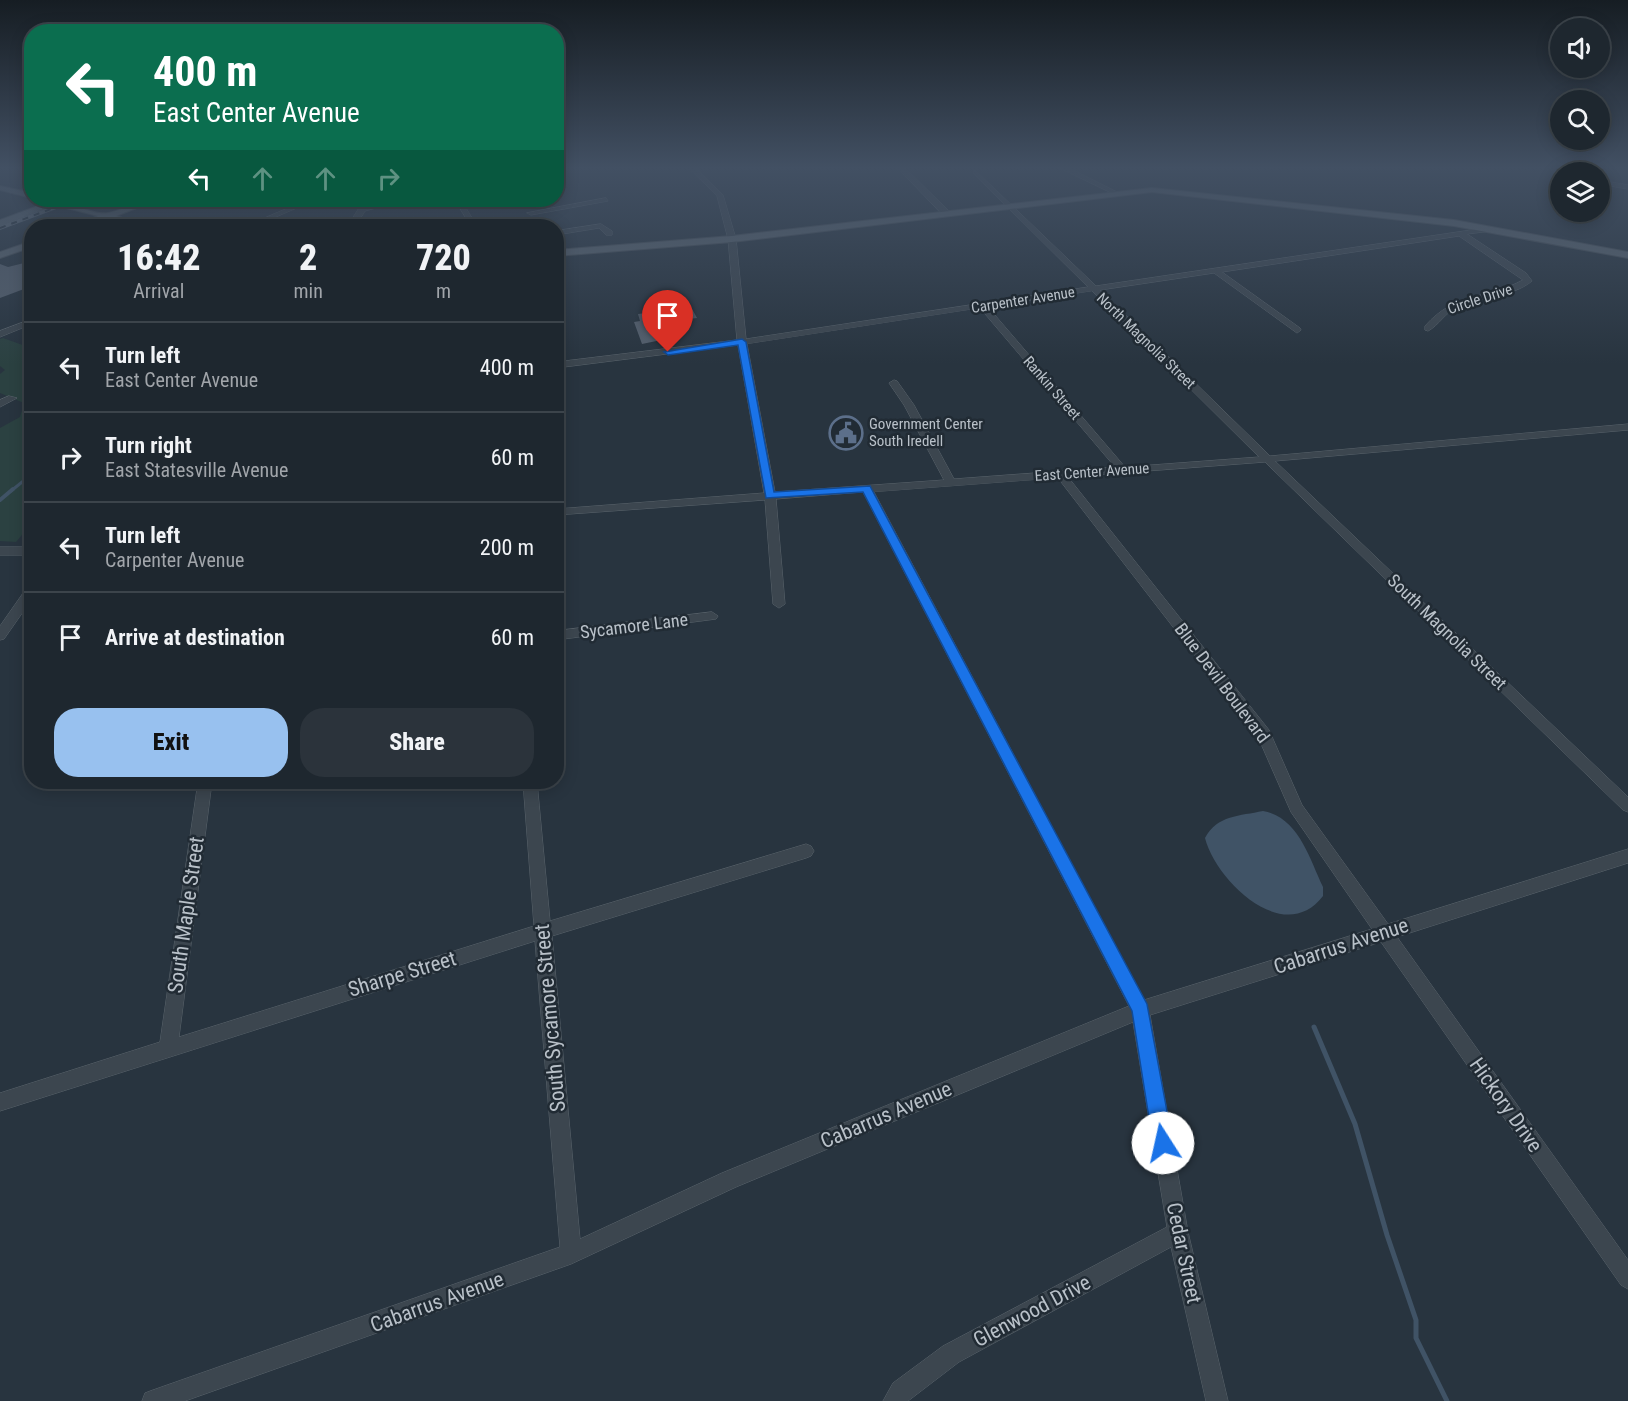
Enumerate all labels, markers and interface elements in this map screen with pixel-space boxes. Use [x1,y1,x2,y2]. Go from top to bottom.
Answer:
map controls [1550,18,1610,222]
button: sound [1550,18,1610,78]
text: 400 m [153,47,258,96]
icon: left [54,48,132,126]
button: search [1550,90,1610,150]
text: East Center Avenue [153,97,360,129]
icon: left [183,162,216,195]
icon: ahead [246,162,279,195]
icon: ahead [309,162,342,195]
icon: right [372,162,405,195]
button: layers [1550,162,1610,222]
text: 16:42 [117,237,200,279]
text: 2 [299,237,317,279]
text: 720 [416,237,471,279]
text: Arrival [133,279,184,303]
text: min [294,279,323,303]
text: m [436,279,451,303]
street label: Circle Drive [1445,280,1515,318]
street label: Carpenter Avenue [970,283,1076,317]
street label: North Magnolia Street [1093,289,1199,393]
pin [642,290,693,352]
icon: arrive [651,299,684,332]
text: Turn left [105,343,180,368]
icon: left [54,351,87,384]
street label: Rankin Street [1019,352,1085,424]
text: 400 m [480,355,534,380]
text: East Center Avenue [105,368,258,392]
public building icon: Government Center South Iredell [828,415,864,451]
place label: Government Center South Iredell [869,415,983,450]
text: Turn right [105,433,192,458]
icon: right [54,441,87,474]
text: 60 m [491,445,534,470]
text: East Statesville Avenue [105,458,288,482]
street label: East Center Avenue [1034,459,1150,485]
text: Turn left [105,523,180,548]
icon: left [54,531,87,564]
text: 200 m [480,535,534,560]
text: Carpenter Avenue [105,548,245,572]
street label: South Magnolia Street [1383,569,1511,694]
street label: Sycamore Lane [579,608,689,643]
street label: Blue Devil Boulevard [1171,619,1274,747]
icon: arrive [54,621,87,654]
text: Arrive at destination [105,625,285,650]
text: 60 m [491,625,534,650]
button: Exit [54,708,288,777]
button: Share [300,708,534,777]
street label: South Maple Street [163,835,209,995]
street label: Cabarrus Avenue [1271,913,1412,979]
street label: South Sycamore Street [530,923,570,1113]
street label: Sharpe Street [345,946,459,1002]
street label: Hickory Drive [1465,1053,1547,1157]
street label: Cabarrus Avenue [817,1077,955,1153]
position arrow [1131,1111,1195,1175]
street label: Cedar Street [1162,1200,1206,1306]
street label: Cabarrus Avenue [367,1267,507,1337]
street label: Glenwood Drive [969,1270,1095,1352]

